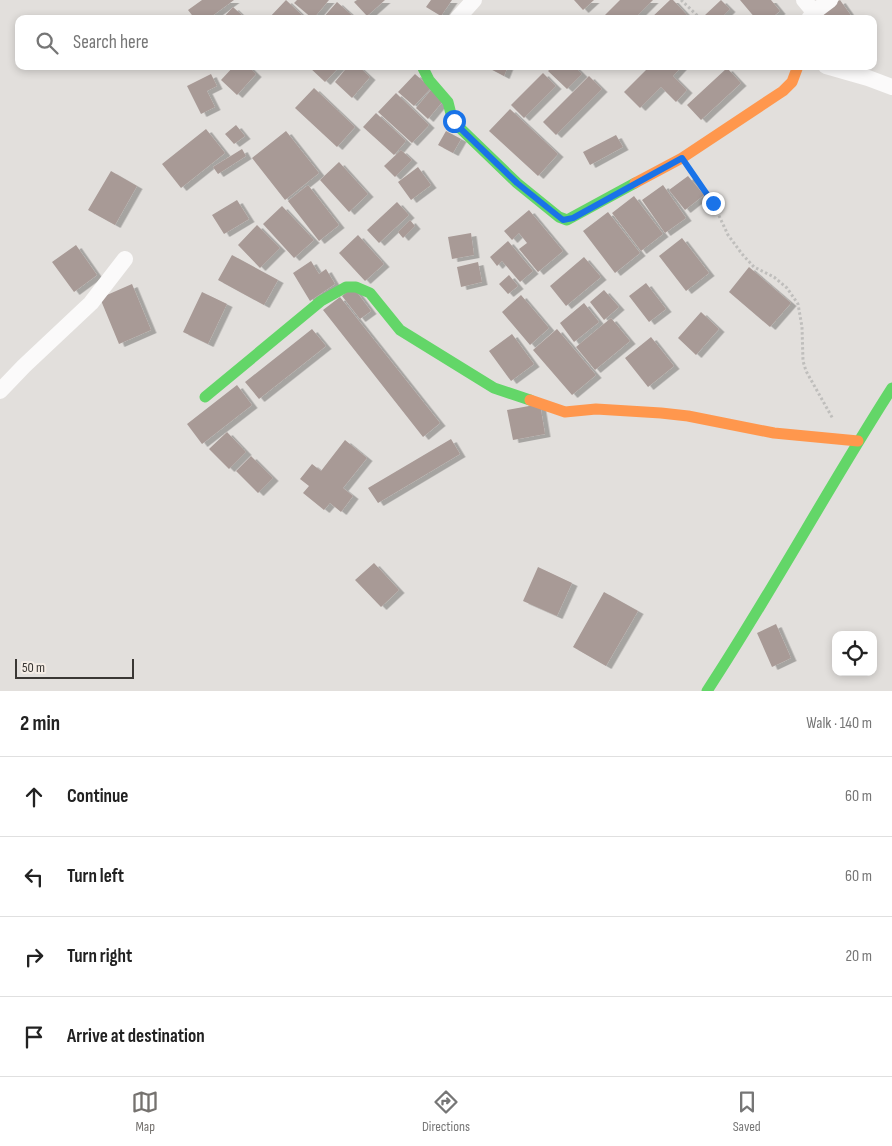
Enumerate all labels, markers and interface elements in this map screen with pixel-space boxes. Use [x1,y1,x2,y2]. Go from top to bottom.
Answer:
search box [15,15,877,70]
icon: search [33,29,61,57]
text: Search here [73,31,149,54]
route start [443,110,466,133]
route end [702,192,725,215]
map controls [832,631,877,676]
button: locate [832,631,877,676]
scale bar [15,656,134,679]
text: 50 m [22,659,45,676]
text: 2 min [20,711,60,736]
text: Walk · 140 m [806,714,872,733]
icon: ahead [20,783,48,811]
text: Continue [67,785,128,808]
text: 60 m [845,787,872,806]
icon: left [20,863,48,891]
text: Turn left [67,865,124,888]
text: 60 m [845,867,872,886]
icon: right [20,943,48,971]
text: Turn right [67,945,132,968]
text: 20 m [845,947,872,966]
icon: arrive [20,1023,48,1051]
text: Arrive at destination [67,1025,205,1048]
tab: Map [131,1088,159,1135]
tab: Directions [422,1088,470,1135]
tab: Saved [733,1088,761,1135]

